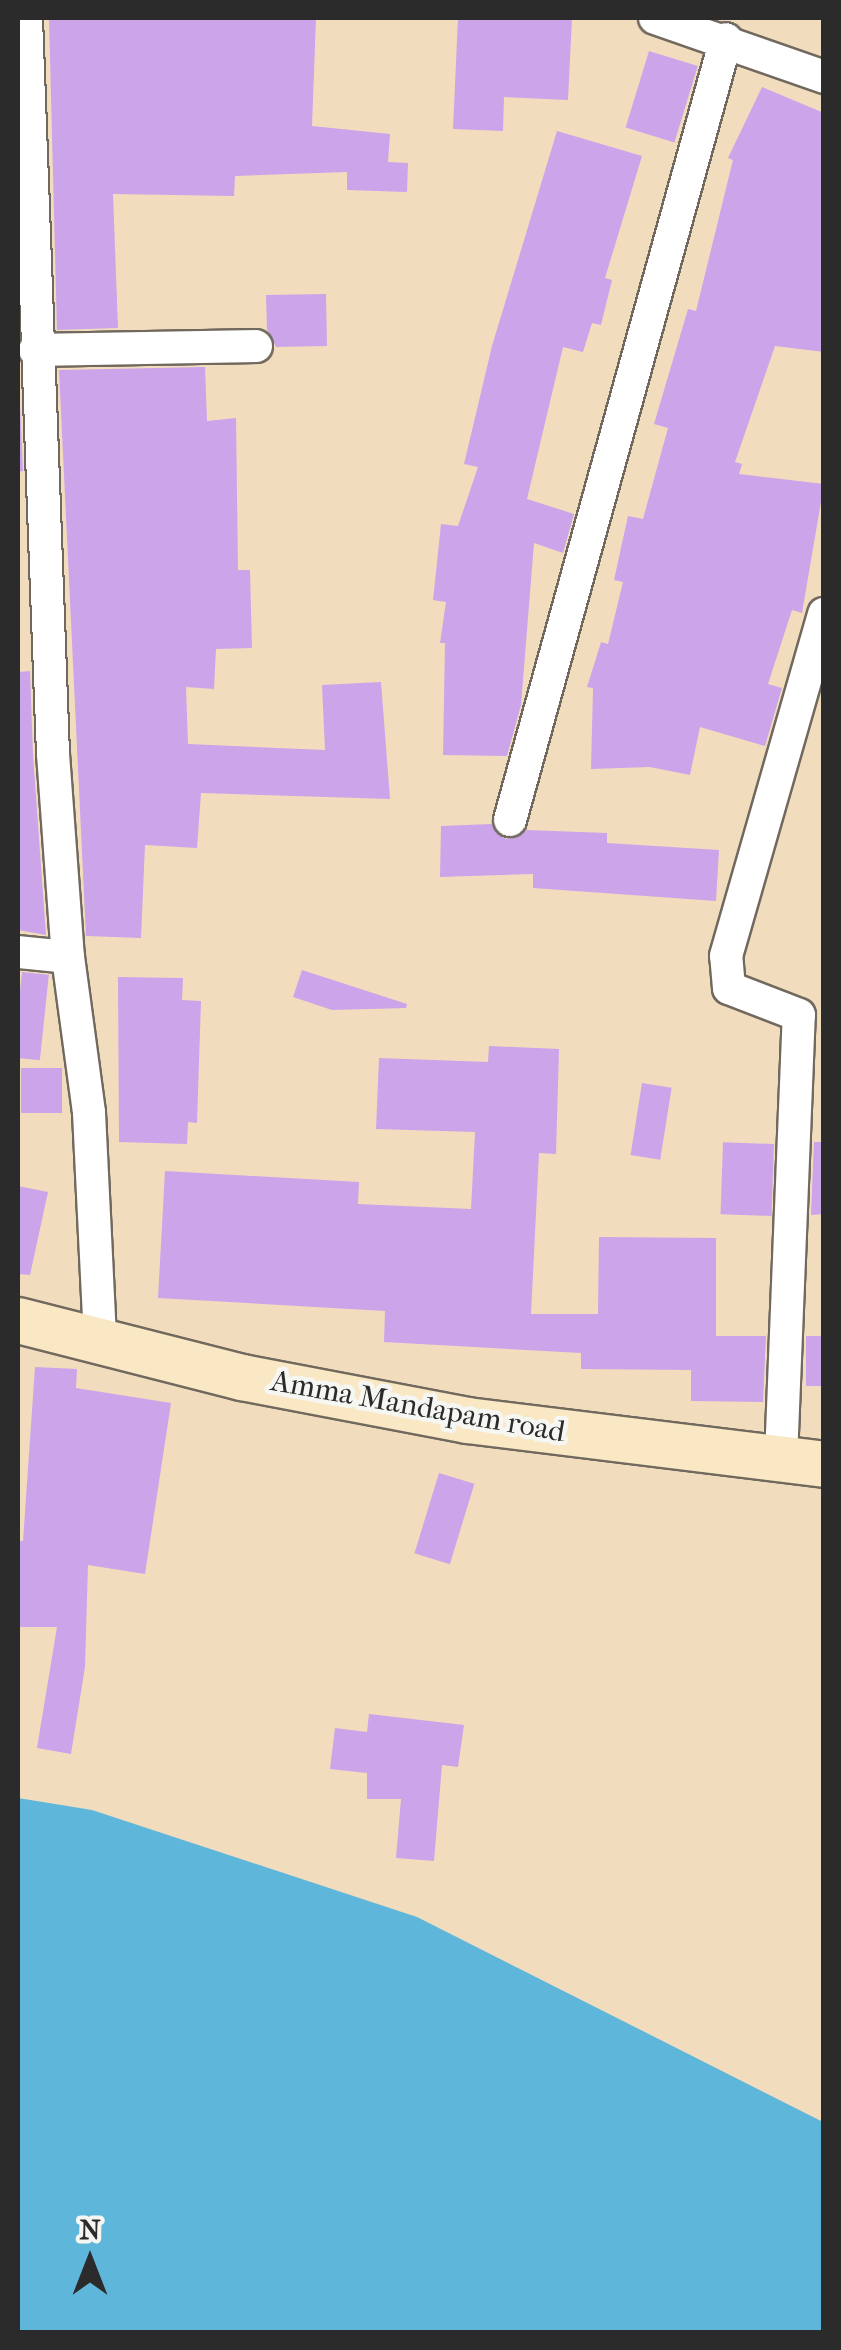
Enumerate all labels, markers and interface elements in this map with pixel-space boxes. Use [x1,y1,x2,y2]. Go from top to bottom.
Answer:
street label: Amma Mandapam road [268,1363,568,1451]
north arrow [40,2210,140,2310]
text: N [79,2213,101,2246]

